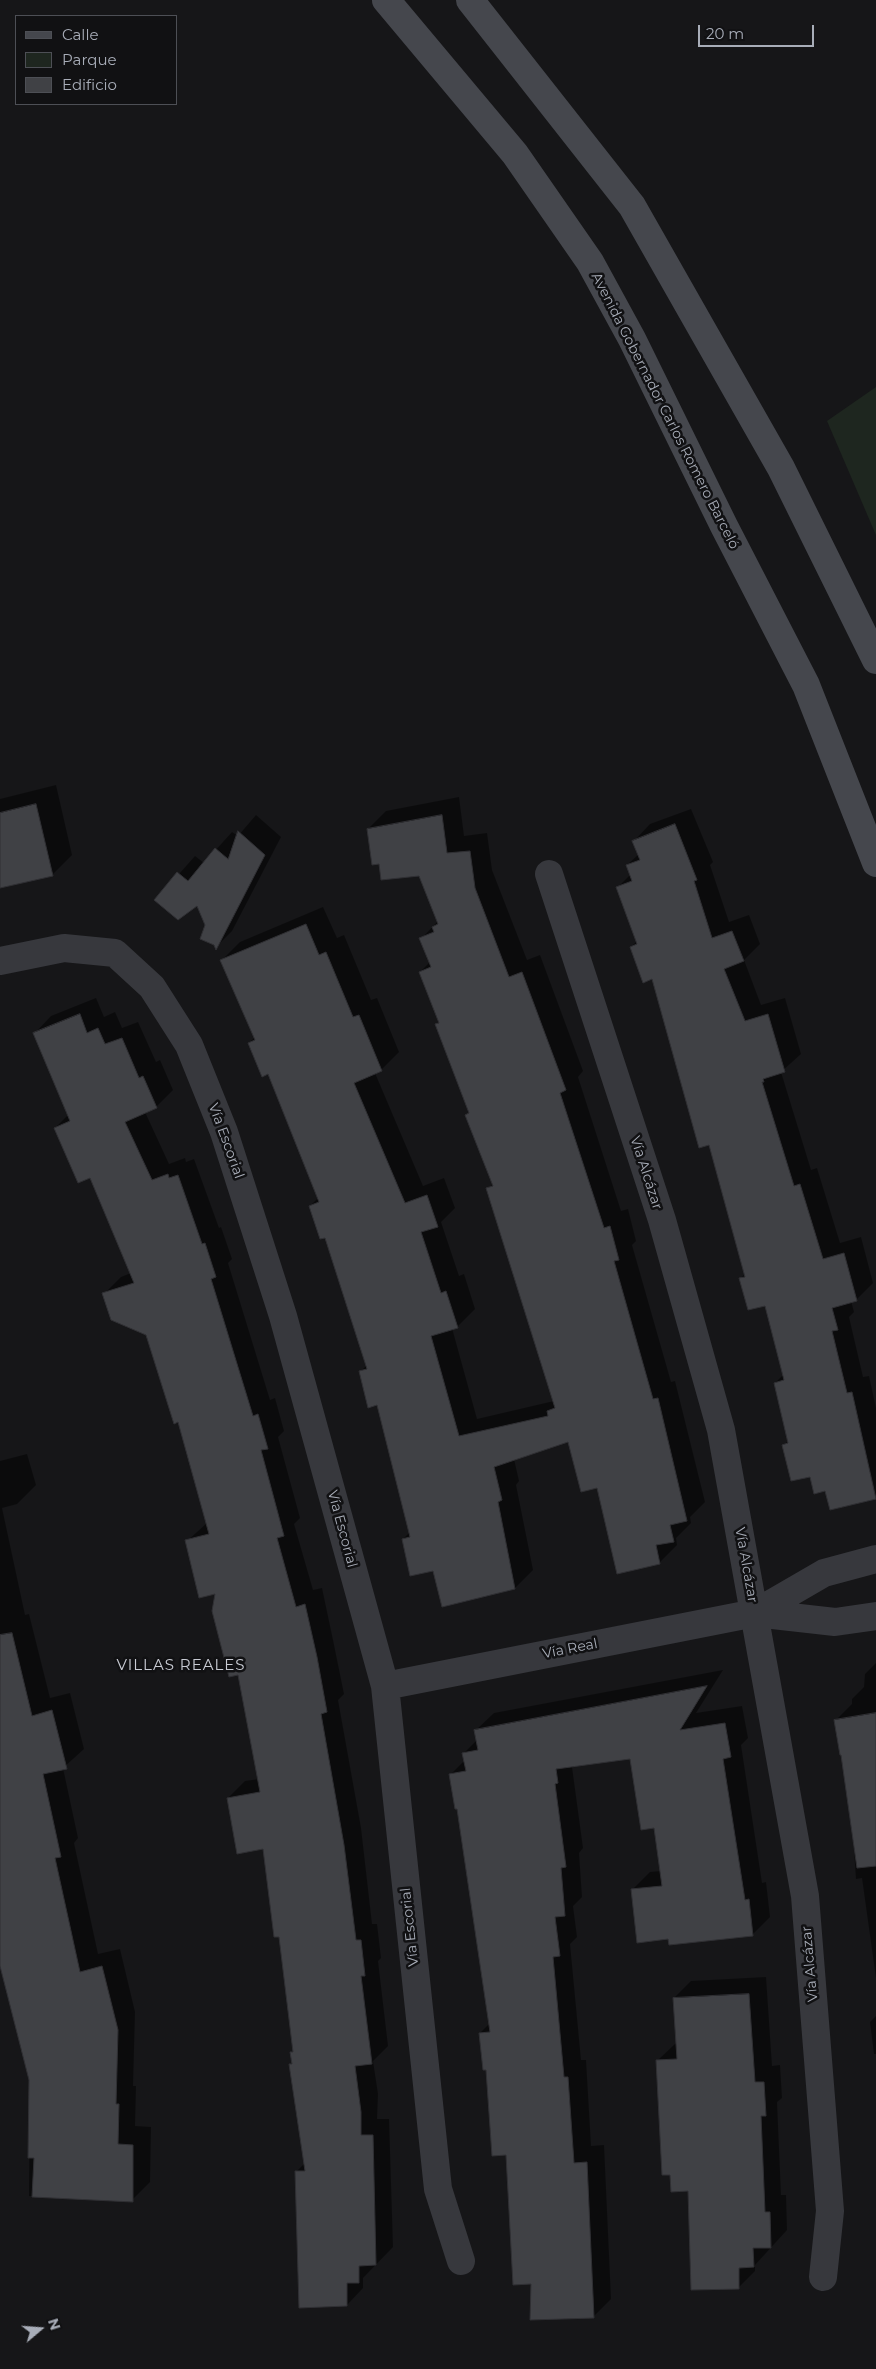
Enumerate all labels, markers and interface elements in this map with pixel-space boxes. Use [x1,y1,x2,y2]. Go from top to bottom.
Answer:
legend [15,15,178,105]
scale bar [701,15,817,47]
text: 20 m [706,24,744,43]
text: Calle [62,25,99,44]
text: Parque [62,50,117,69]
text: Edificio [62,75,117,94]
street label: Avenida Gobernador Carlos Romero Barceló [588,270,742,552]
street label: Vía Escorial [205,1101,247,1181]
street label: Vía Alcázar [626,1134,666,1212]
street label: Vía Escorial [324,1489,360,1569]
street label: Vía Alcázar [731,1526,761,1604]
street label: Vía Real [541,1635,599,1663]
district label: VILLAS REALES [115,1657,247,1675]
street label: Vía Escorial [398,1887,422,1967]
street label: Vía Alcázar [798,1925,822,2003]
north arrow [15,2304,65,2354]
text: N [44,2316,65,2333]

